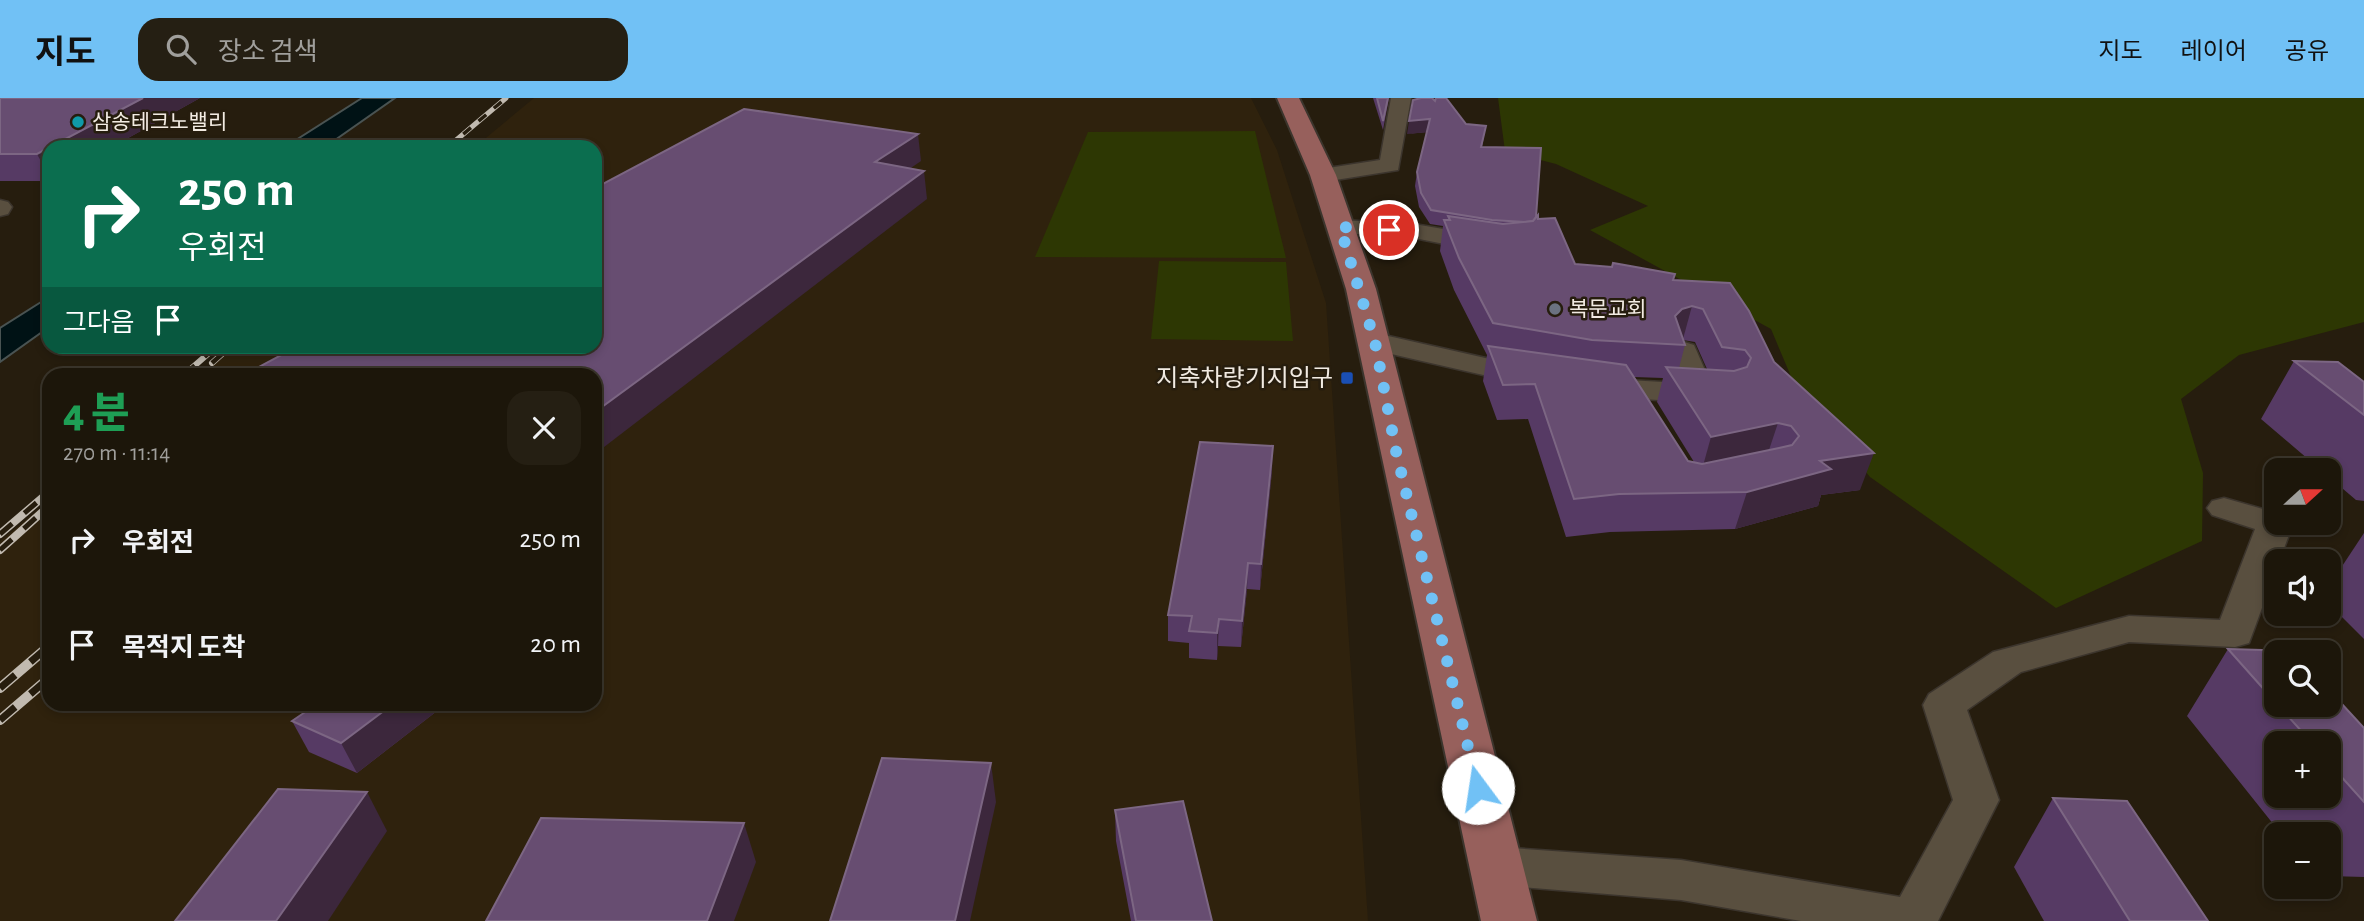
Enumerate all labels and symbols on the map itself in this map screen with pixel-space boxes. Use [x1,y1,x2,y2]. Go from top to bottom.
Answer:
place label: 삼송테크노밸리 [92,111,227,133]
marker: 삼송테크노밸리 [70,114,86,130]
pin [1359,200,1419,260]
place label: 복문교회 [1569,298,1646,320]
marker: 복문교회 [1547,301,1563,317]
place label: 지축차량기지입구 [1156,366,1333,391]
marker: 지축차량기지입구 [1339,370,1355,386]
north arrow [2264,458,2342,536]
position arrow [1441,751,1515,825]

